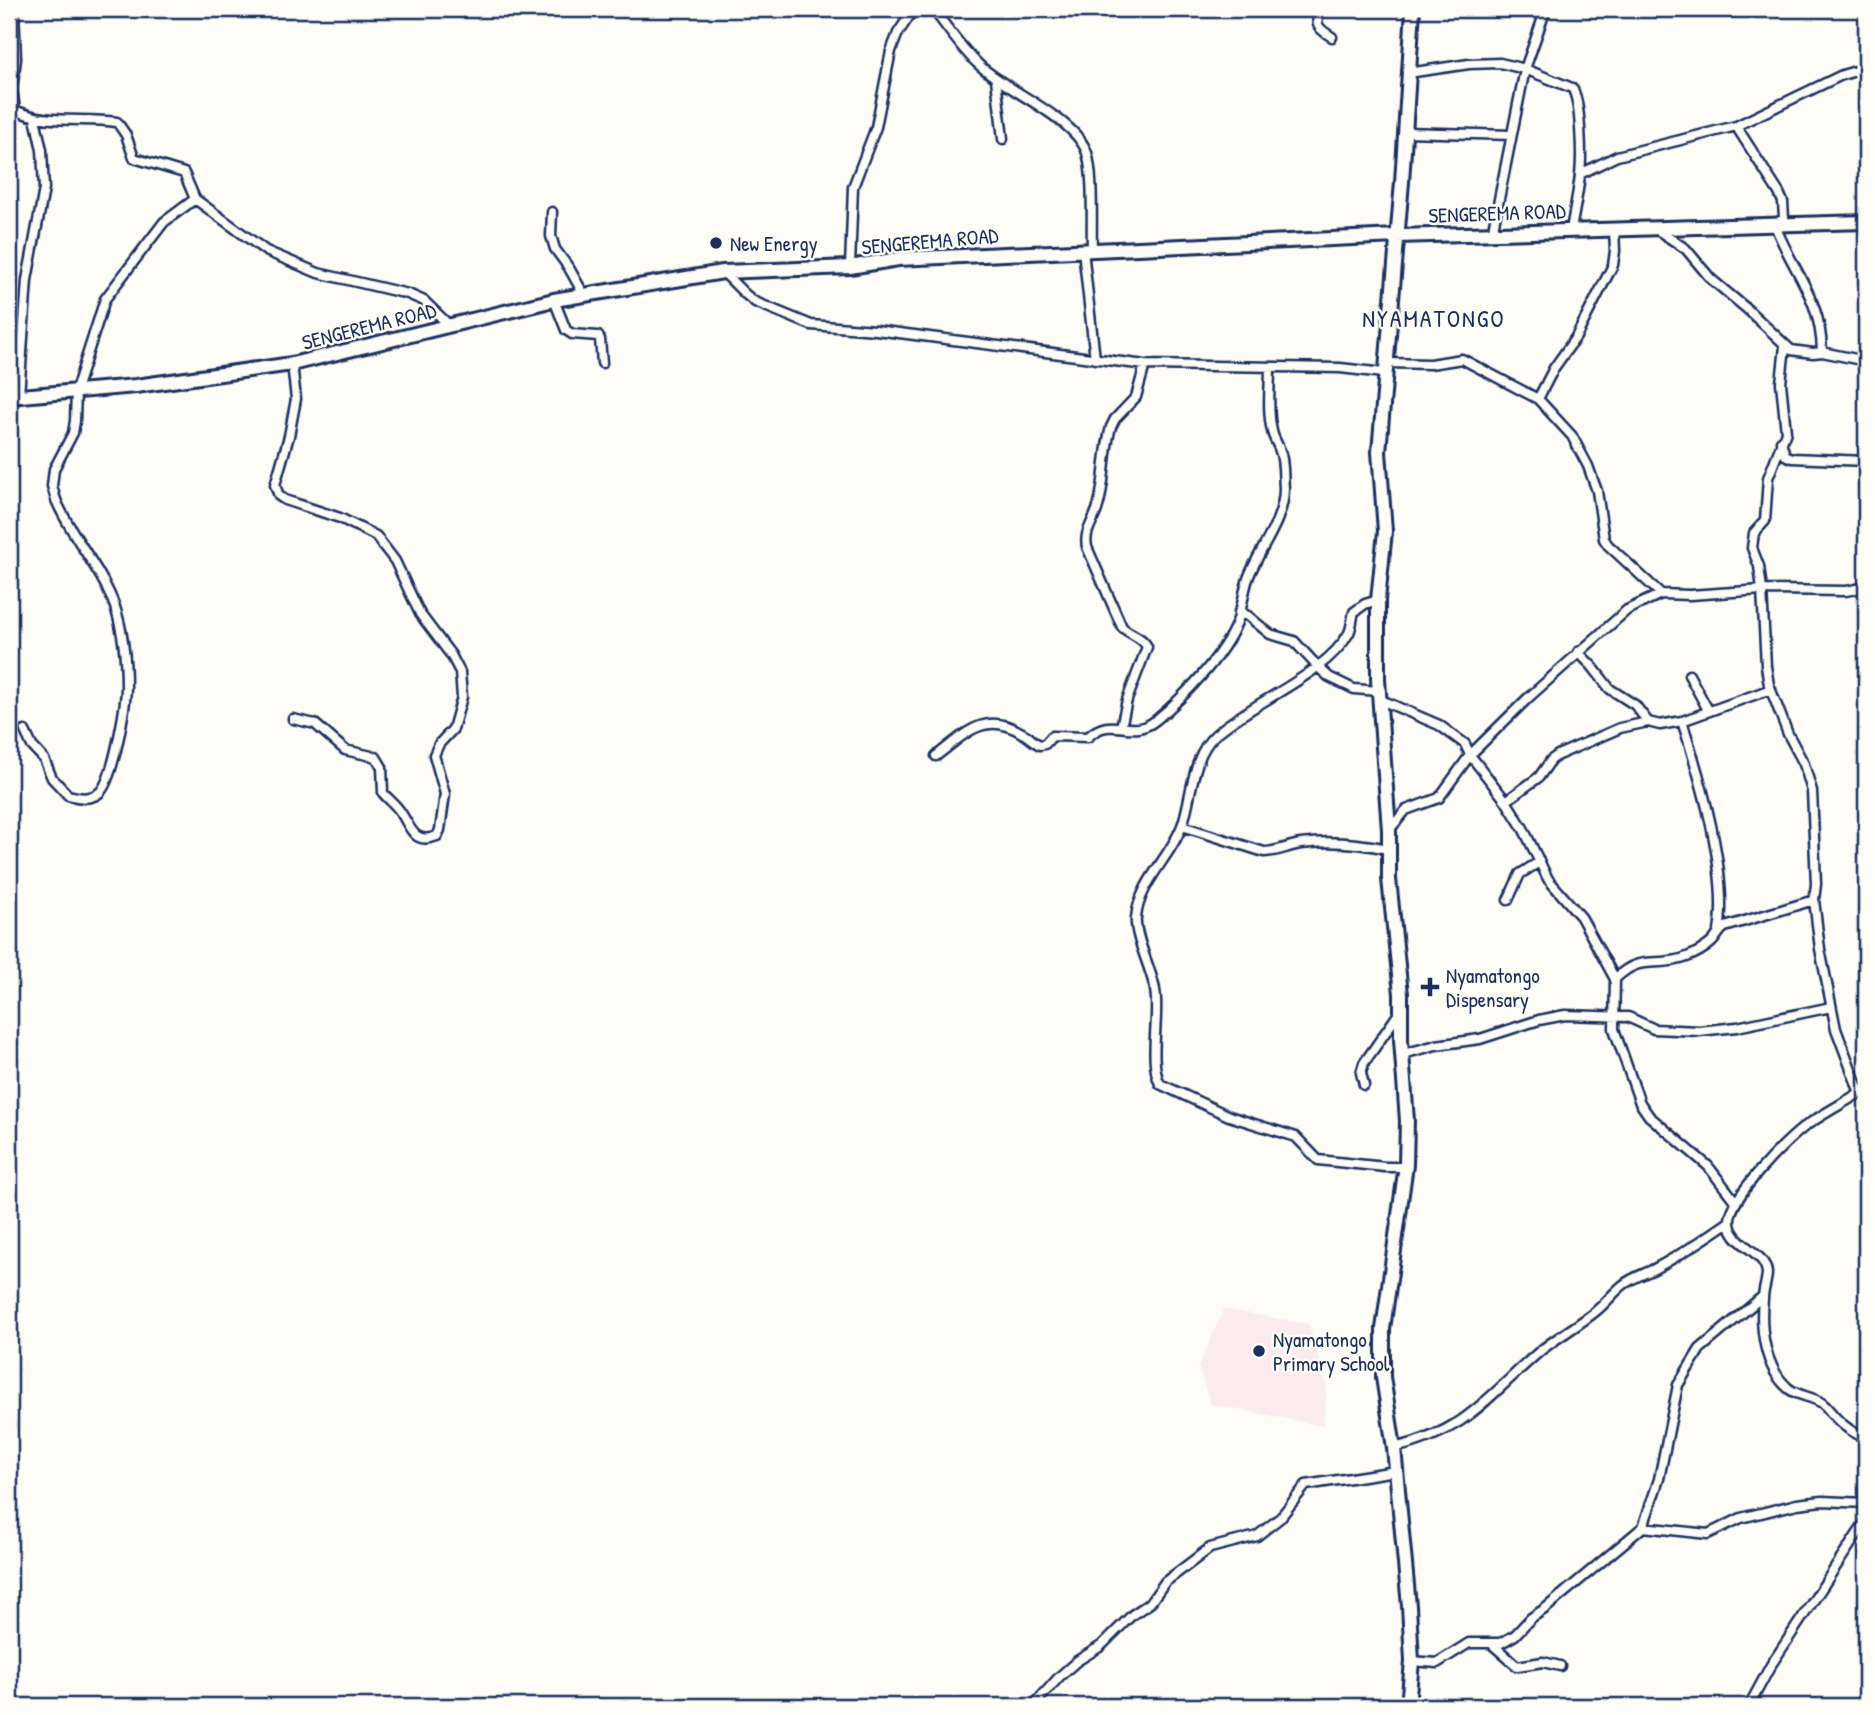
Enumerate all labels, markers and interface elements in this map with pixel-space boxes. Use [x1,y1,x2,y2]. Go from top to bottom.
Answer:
street label: SENGEREMA ROAD [1428,196,1566,230]
street label: SENGEREMA ROAD [860,221,1000,261]
place label: New Energy [730,229,818,258]
marker: New Energy [708,235,724,251]
street label: SENGEREMA ROAD [299,295,439,357]
district label: NYAMATONGO [1362,302,1506,334]
place label: Nyamatongo Dispensary [1446,961,1540,1014]
marker: Nyamatongo Dispensary [1420,977,1440,997]
place label: Nyamatongo Primary School [1273,1325,1390,1378]
marker: Nyamatongo Primary School [1251,1343,1267,1359]

